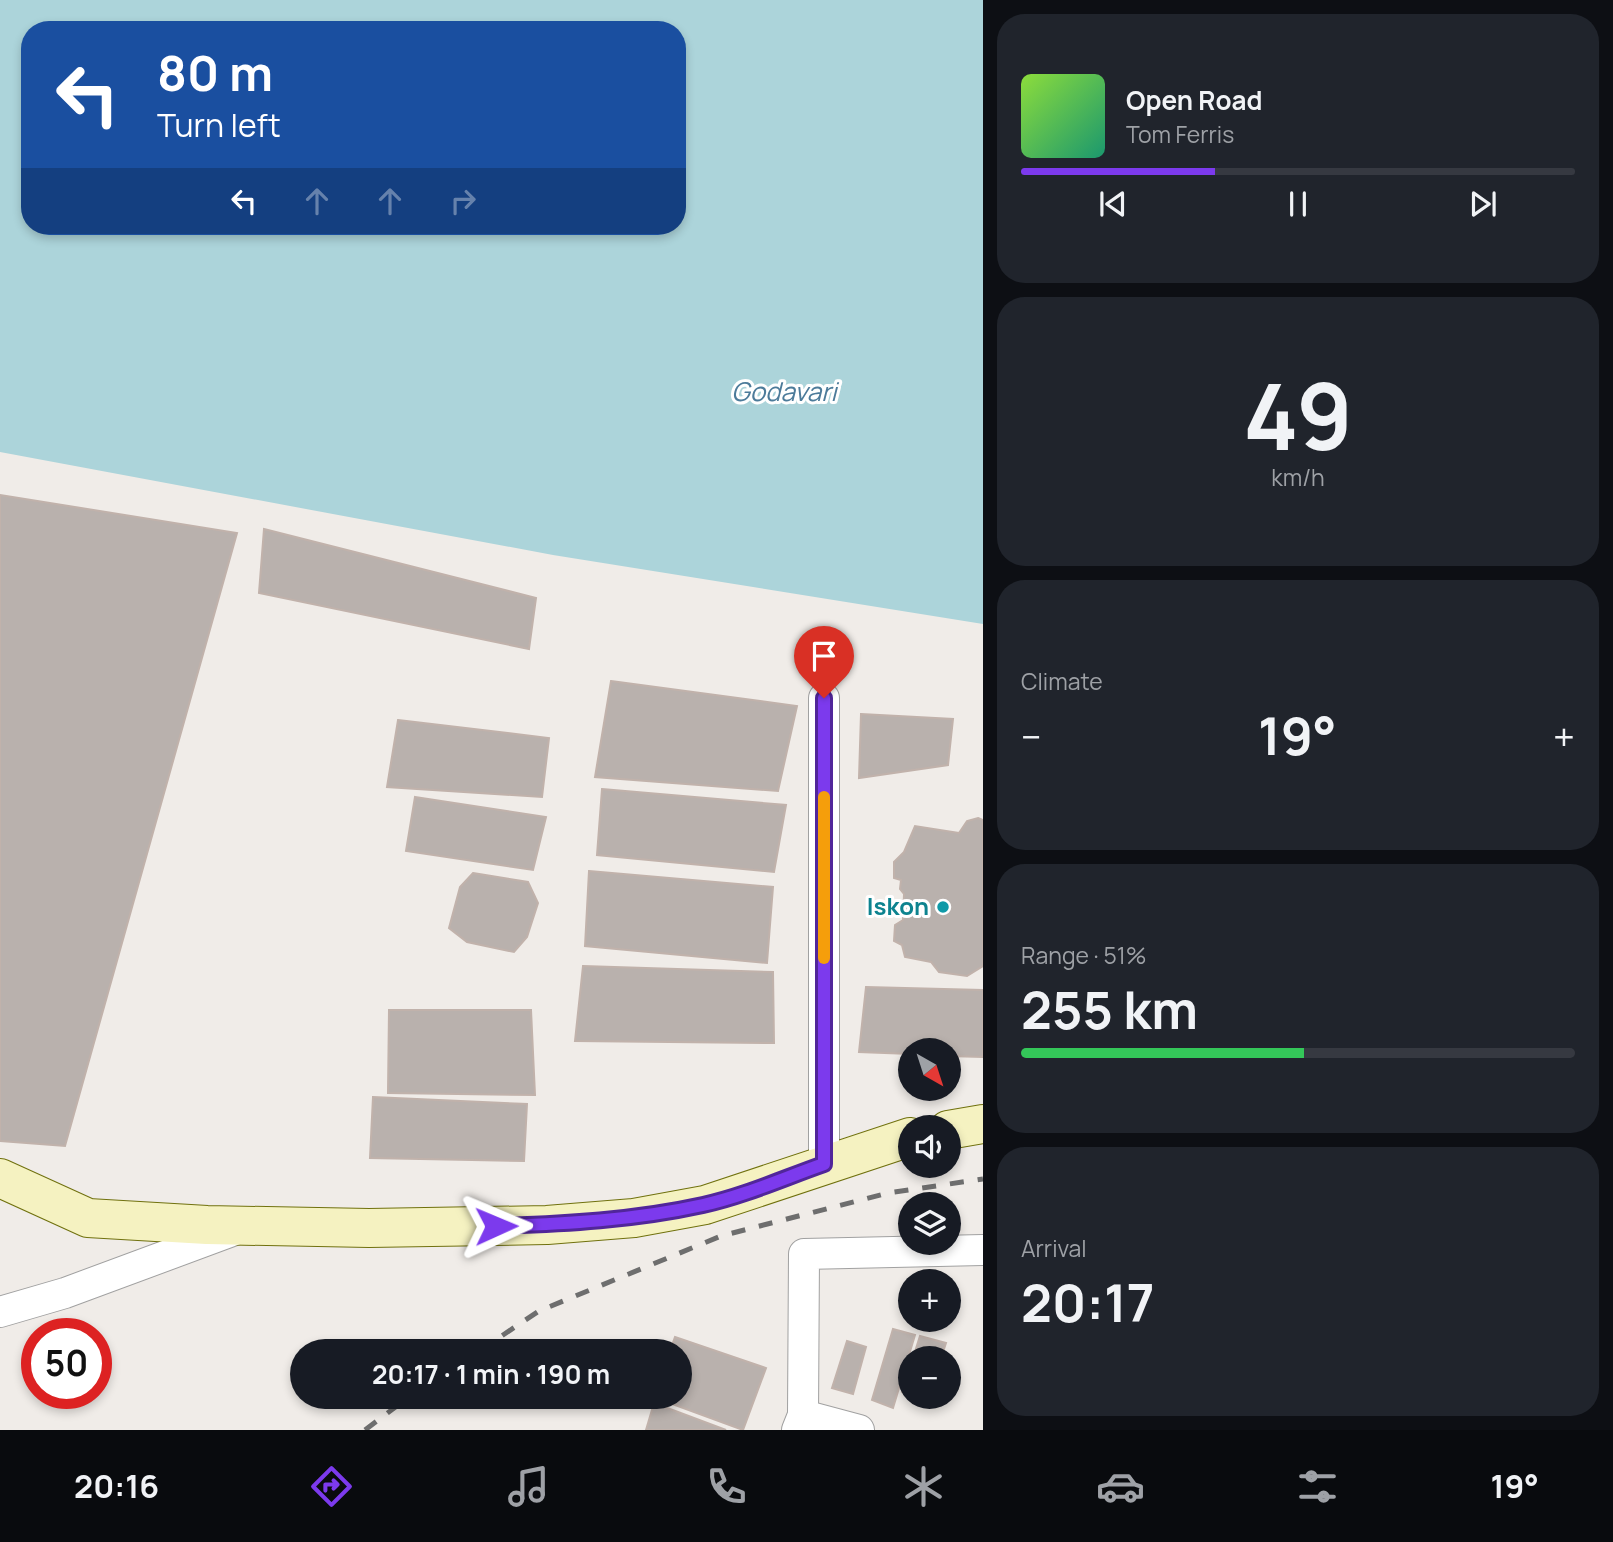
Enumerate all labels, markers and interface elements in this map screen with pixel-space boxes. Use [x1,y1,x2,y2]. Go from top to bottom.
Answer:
text: 80 m [157,39,273,106]
icon: left [42,49,133,140]
text: Open Road [1126,82,1262,118]
text: Turn left [157,103,281,147]
text: Tom Ferris [1126,118,1234,150]
icon: left [225,182,263,220]
icon: ahead [298,182,336,220]
icon: ahead [371,182,409,220]
icon: right [444,182,482,220]
icon: previous [1094,185,1132,223]
icon: pause [1279,185,1317,223]
icon: next [1464,185,1502,223]
text: 49 [1243,353,1353,477]
water label: Godavari [731,373,840,409]
text: km/h [1271,461,1325,493]
pin [794,626,854,698]
icon: arrive [805,637,843,675]
text: Climate [1021,665,1103,697]
text: 19° [1258,700,1337,771]
text: − [1021,710,1042,762]
text: + [1553,710,1575,762]
place label: Iskon [867,889,929,922]
marker: Iskon [935,899,951,915]
text: Range · 51% [1021,939,1146,971]
text: 255 km [1021,974,1198,1045]
north arrow [898,1038,961,1101]
map controls [898,1038,961,1409]
button: sound [898,1115,961,1178]
position arrow [459,1189,533,1263]
button: layers [898,1192,961,1255]
text: Arrival [1021,1232,1087,1264]
text: 20:17 [1021,1267,1155,1338]
button: + [898,1269,961,1332]
speed limit sign: 50 [21,1318,112,1409]
button: − [898,1346,961,1409]
text: 20:17 · 1 min · 190 m [372,1356,610,1392]
icon: directions [307,1462,356,1511]
icon: music [504,1462,553,1511]
icon: phone [702,1462,751,1511]
icon: climate [899,1462,948,1511]
icon: car [1096,1462,1145,1511]
icon: filters [1293,1462,1342,1511]
text: 20:16 [74,1464,159,1508]
text: 19° [1491,1464,1539,1508]

